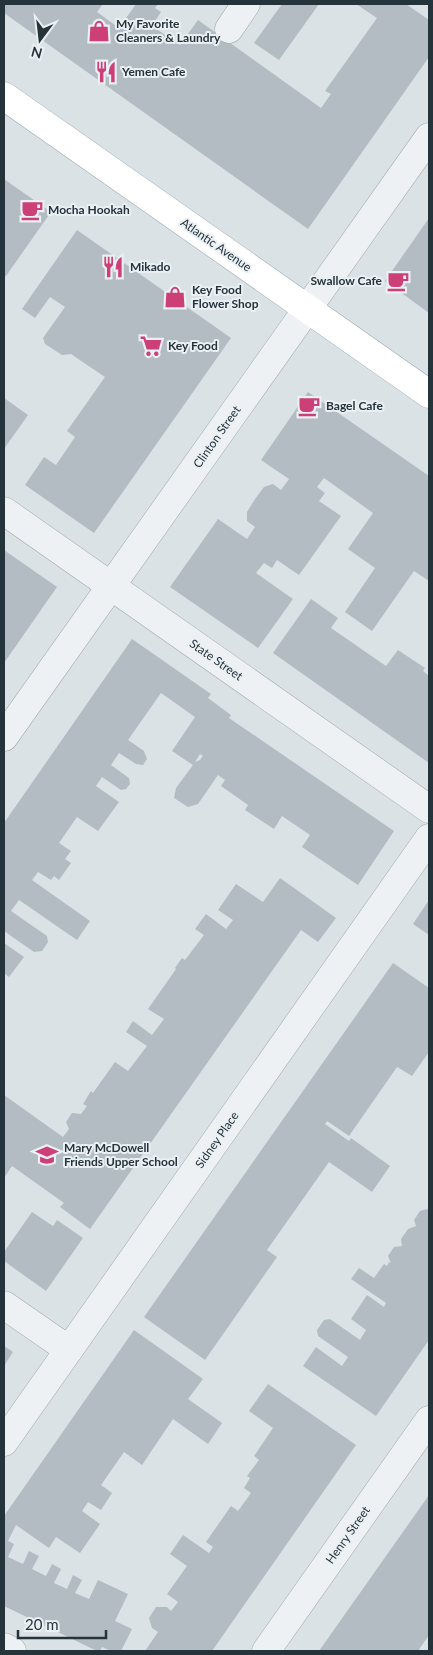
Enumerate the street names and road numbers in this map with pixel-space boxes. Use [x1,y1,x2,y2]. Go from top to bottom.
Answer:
street label: Atlantic Avenue [178,215,255,275]
street label: Clinton Street [190,402,244,471]
street label: State Street [187,636,246,684]
street label: Sidney Place [192,1108,242,1171]
street label: Henry Street [322,1502,373,1566]

